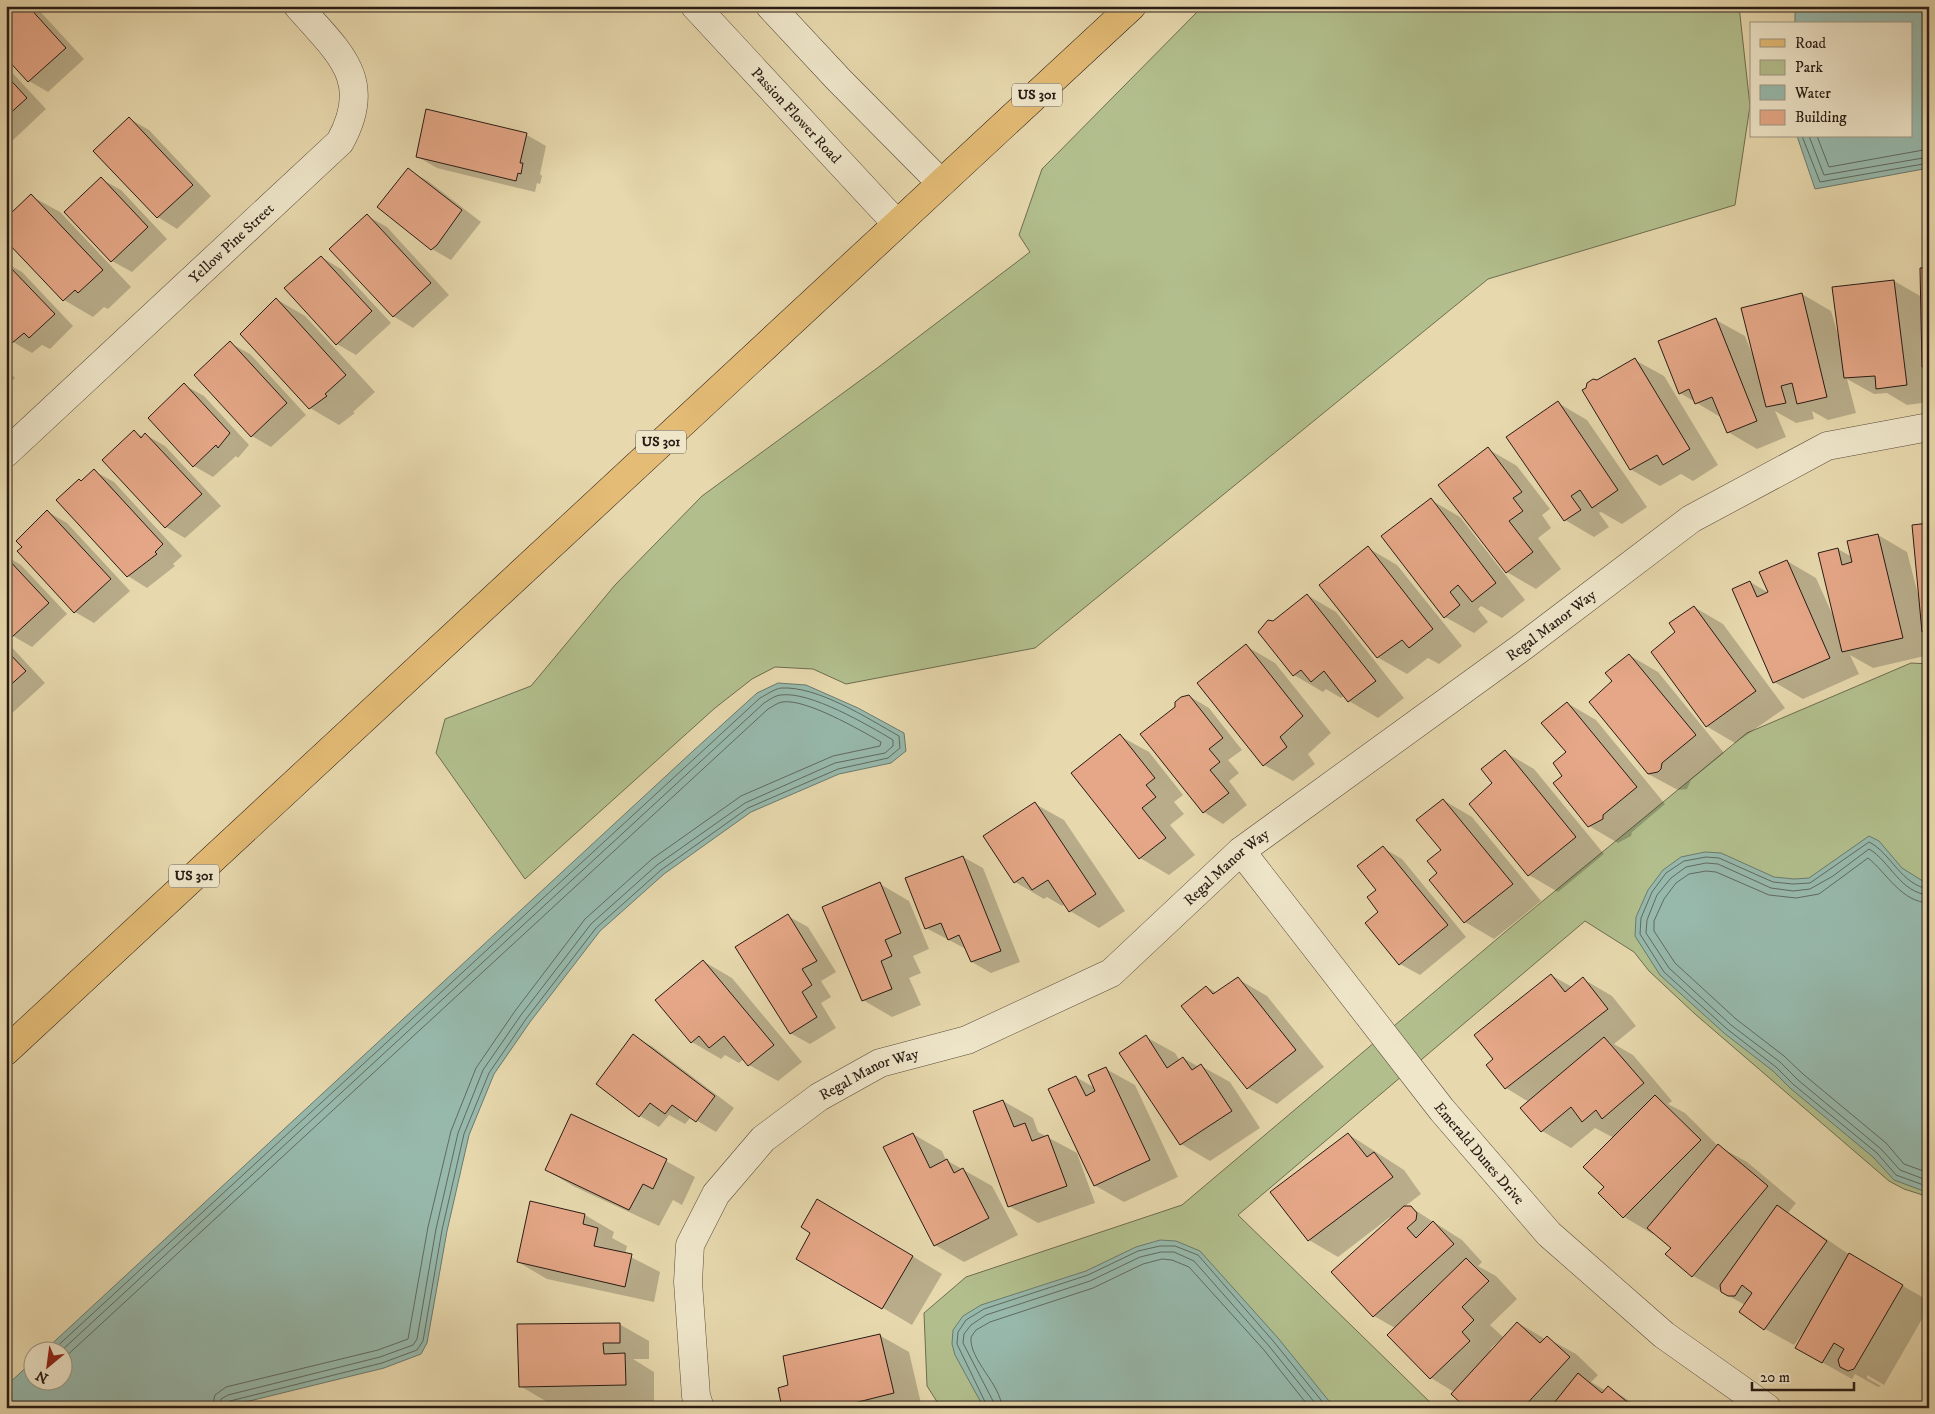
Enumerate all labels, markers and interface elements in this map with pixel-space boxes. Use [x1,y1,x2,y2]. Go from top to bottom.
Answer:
legend [1750,22,1912,138]
text: Road [1795,34,1827,53]
text: Park [1795,58,1824,77]
street label: Passion Flower Road [747,63,846,168]
road number: US 301 [1012,84,1062,106]
text: Water [1794,84,1831,103]
text: Building [1795,108,1847,127]
street label: Yellow Pine Street [185,199,278,287]
road number: US 301 [636,431,686,454]
street label: Regal Manor Way [1502,585,1600,665]
street label: Regal Manor Way [1180,824,1274,910]
road number: US 301 [169,864,219,888]
street label: Regal Manor Way [816,1044,921,1105]
street label: Emerald Dunes Drive [1430,1098,1529,1208]
north arrow [22,1342,72,1392]
scale bar [1752,1359,1855,1391]
text: N [32,1366,52,1387]
text: 20 m [1760,1368,1790,1387]

